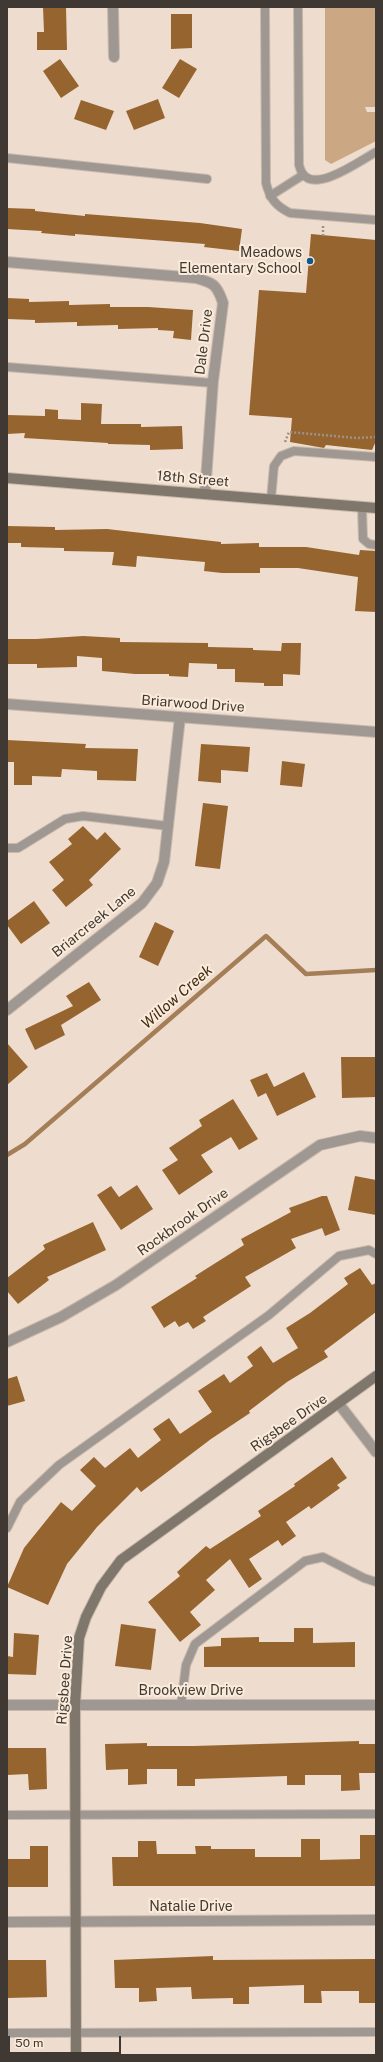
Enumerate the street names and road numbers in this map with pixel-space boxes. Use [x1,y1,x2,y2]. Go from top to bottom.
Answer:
street label: Dale Drive [192,308,216,376]
street label: 18th Street [156,467,230,491]
street label: Briarwood Drive [141,692,245,716]
street label: Briarcreek Lane [49,883,139,961]
street label: Rockbrook Drive [134,1184,232,1260]
street label: Rigsbee Drive [248,1390,330,1456]
street label: Rigsbee Drive [53,1635,77,1725]
street label: Brookview Drive [139,1683,243,1699]
street label: Natalie Drive [149,1899,233,1915]

